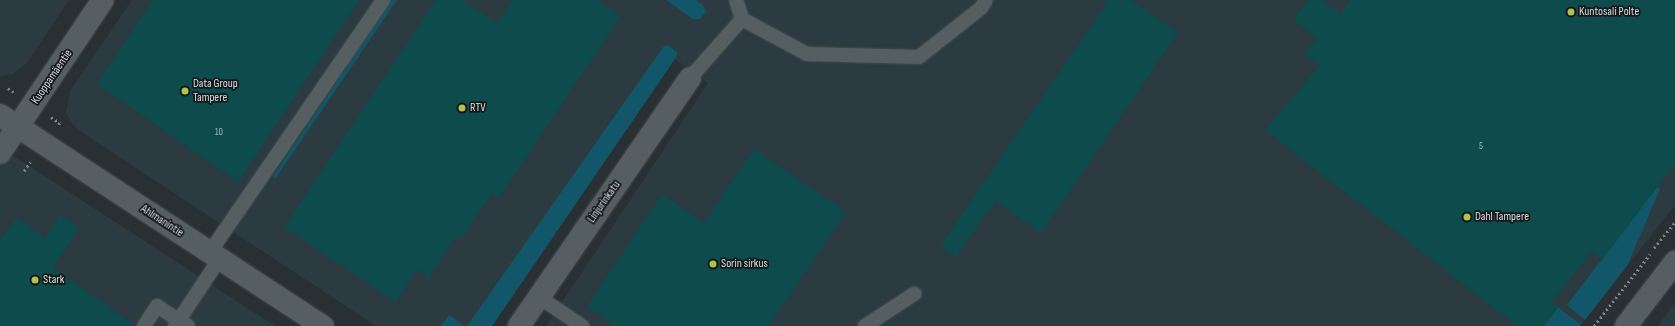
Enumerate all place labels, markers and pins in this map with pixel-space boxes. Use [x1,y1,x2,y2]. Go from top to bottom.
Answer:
place label: Kuntosali Polte [1579,5,1639,19]
marker: Kuntosali Polte [1566,7,1576,17]
place label: Data Group Tampere [193,77,238,105]
marker: Data Group Tampere [180,86,190,96]
place label: RTV [470,101,486,115]
marker: RTV [457,103,467,113]
place label: Dahl Tampere [1475,210,1529,224]
marker: Dahl Tampere [1462,212,1472,222]
place label: Sorin sirkus [721,257,768,271]
marker: Sorin sirkus [708,259,718,269]
place label: Stark [43,273,64,287]
marker: Stark [30,275,40,285]

